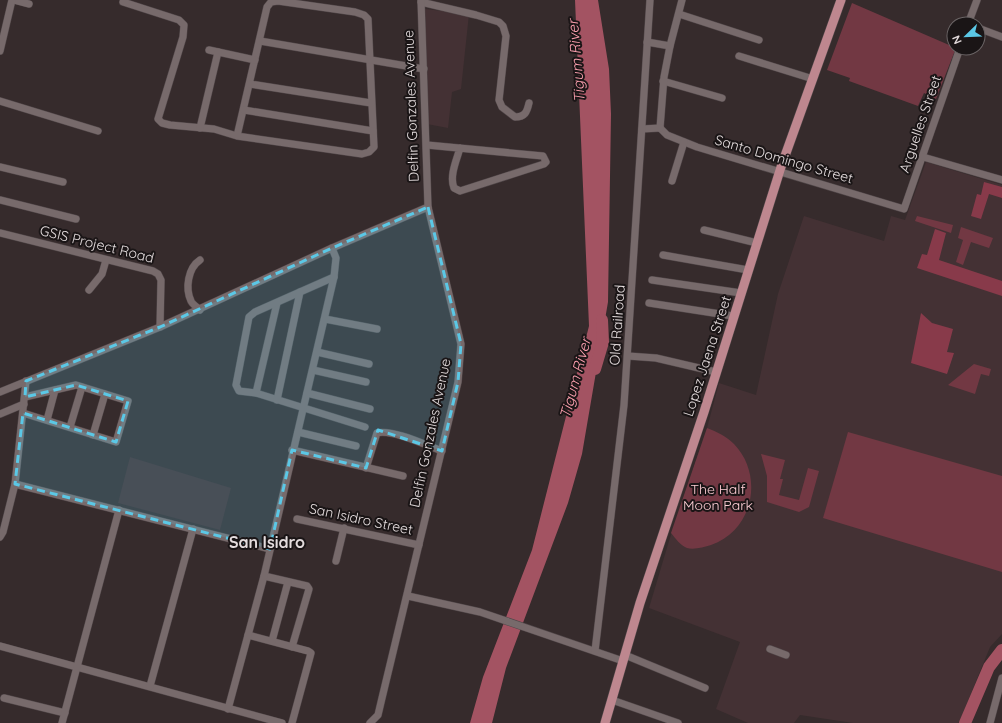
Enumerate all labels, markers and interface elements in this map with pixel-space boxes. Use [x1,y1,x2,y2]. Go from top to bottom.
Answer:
north arrow [946,16,986,56]
water label: Tigum River [563,17,589,103]
street label: Delfin Gonzales Avenue [399,30,423,182]
text: N [949,33,965,46]
street label: Arguelles Street [895,73,945,175]
street label: Santo Domingo Street [713,131,855,187]
street label: GSIS Project Road [38,221,156,267]
street label: Old Railroad [605,284,629,366]
street label: Lopez Jaena Street [679,293,735,419]
water label: Tigum River [555,333,596,421]
street label: Delfin Gonzales Avenue [405,357,455,509]
park label: The Half Moon Park [683,480,753,514]
street label: San Isidro Street [308,499,415,539]
district label: San Isidro [229,532,305,552]

